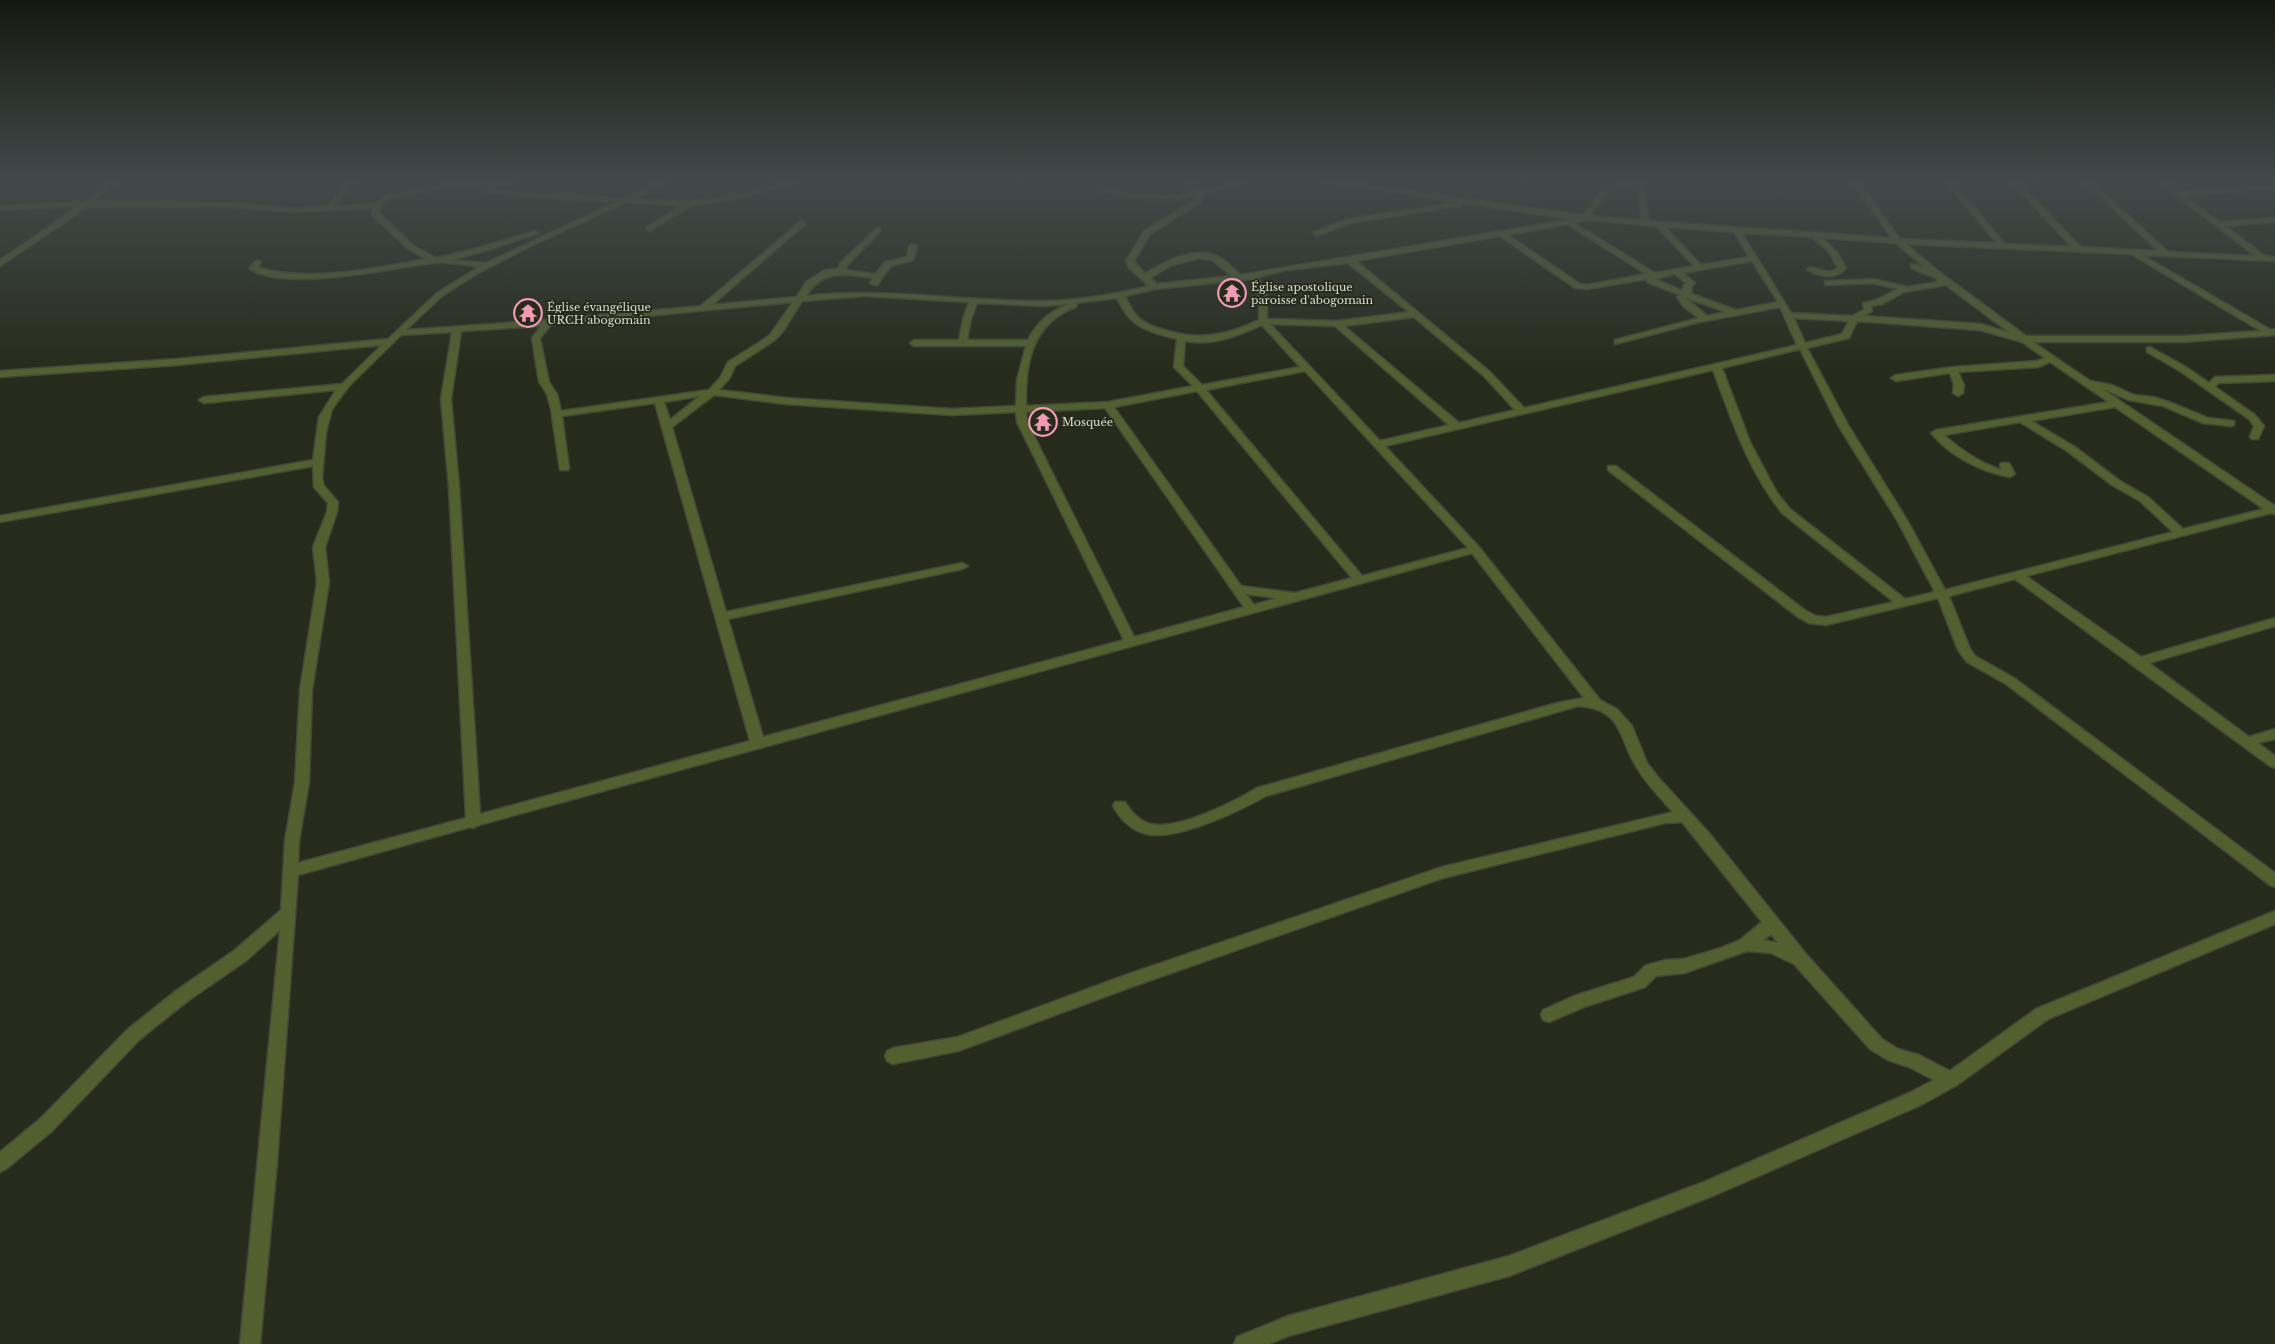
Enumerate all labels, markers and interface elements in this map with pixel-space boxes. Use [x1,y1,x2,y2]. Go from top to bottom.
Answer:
temple icon: Église apostolique paroisse d'abogomain [1217,278,1247,308]
place label: Église apostolique paroisse d'abogomain [1251,280,1374,307]
temple icon: Église évangélique URCH abogomain [513,298,543,328]
place label: Église évangélique URCH abogomain [547,300,651,327]
temple icon: Mosquée [1028,407,1058,437]
place label: Mosquée [1062,415,1113,429]

